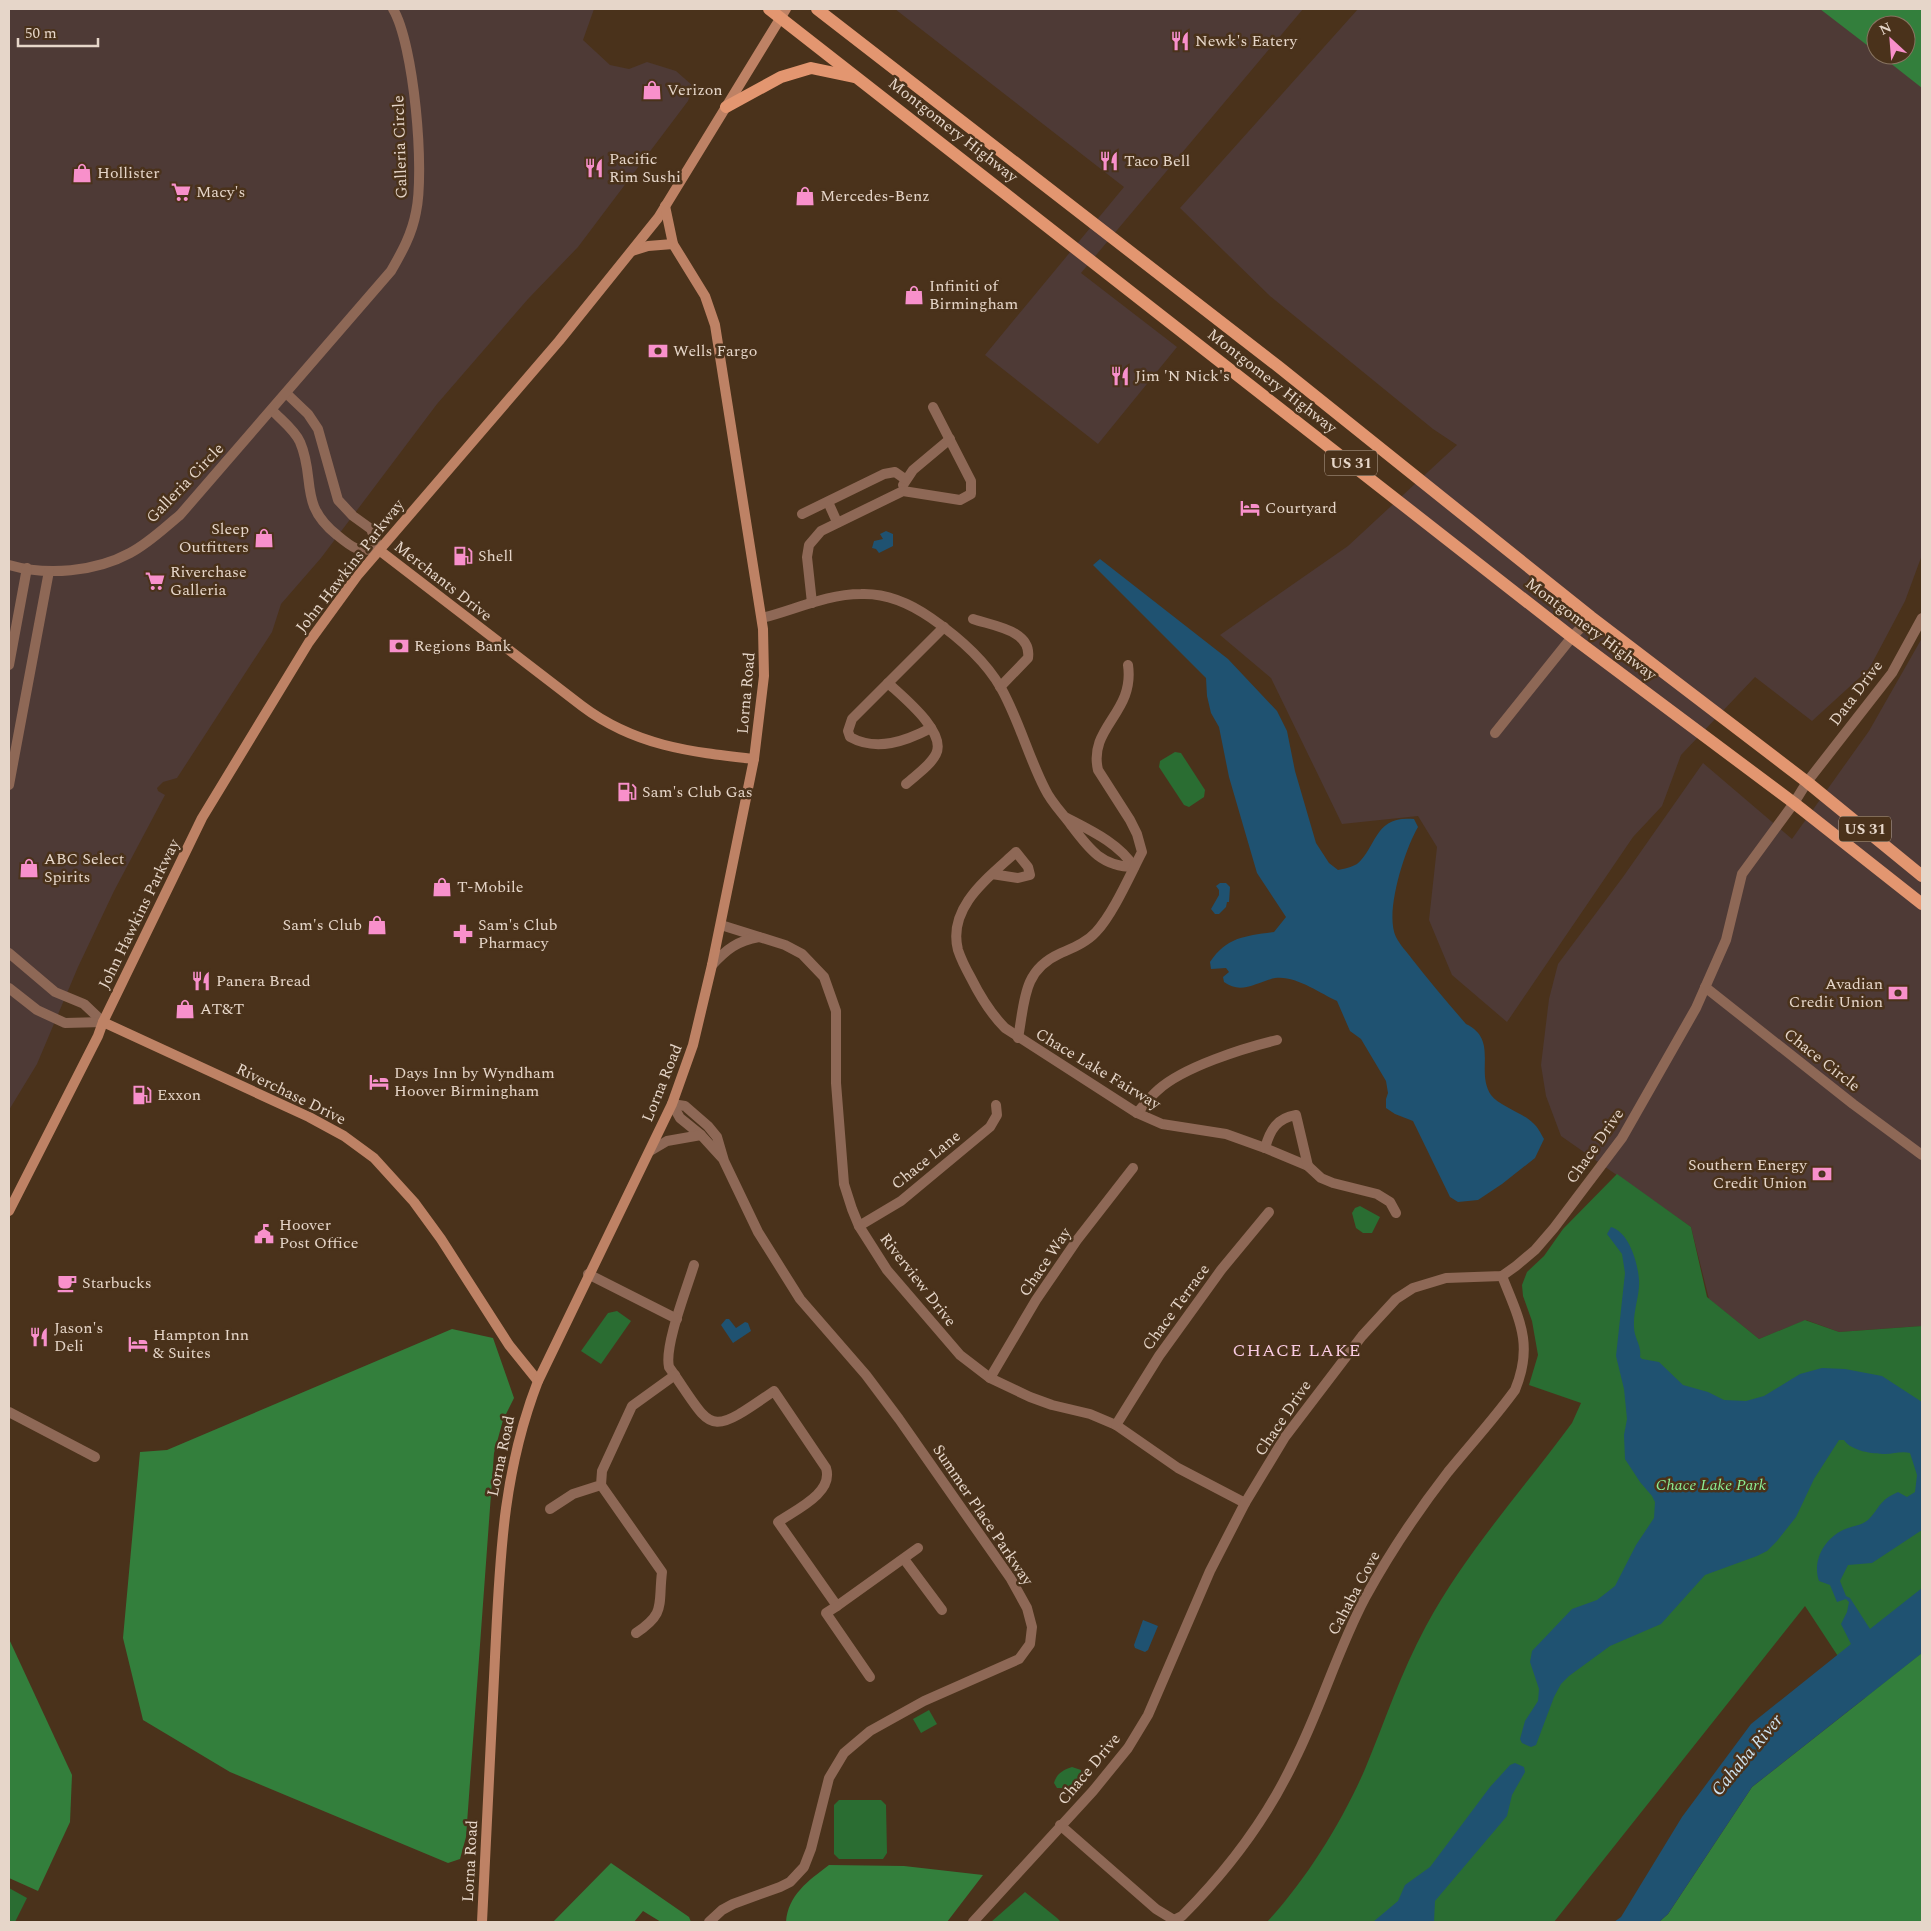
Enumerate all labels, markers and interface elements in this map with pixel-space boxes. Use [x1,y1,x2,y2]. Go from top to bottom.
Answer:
scale bar [18,15,98,47]
north arrow [1866,15,1916,65]
text: N [1876,17,1895,41]
text: 50 m [25,22,57,45]
place label: Newk's Eatery [1195,29,1298,53]
restaurant icon: Newk's Eatery [1169,30,1191,52]
street label: Montgomery Highway [883,72,1024,189]
place label: Verizon [667,78,723,102]
shop icon: Verizon [641,79,663,101]
street label: Galleria Circle [386,95,414,199]
place label: Pacific Rim Sushi [609,147,681,189]
place label: Taco Bell [1124,149,1190,173]
restaurant icon: Taco Bell [1098,150,1120,172]
restaurant icon: Pacific Rim Sushi [583,157,605,179]
place label: Hollister [97,161,160,185]
shop icon: Hollister [71,162,93,184]
place label: Macy's [196,180,245,204]
supermarket icon: Macy's [170,181,192,203]
place label: Mercedes-Benz [820,184,930,208]
shop icon: Mercedes-Benz [794,185,816,207]
place label: Infiniti of Birmingham [929,274,1018,316]
shop icon: Infiniti of Birmingham [903,284,925,306]
street label: Montgomery Highway [1202,323,1343,440]
place label: Wells Fargo [673,339,757,363]
bank icon: Wells Fargo [647,340,669,362]
place label: Jim 'N Nick's [1135,364,1230,388]
restaurant icon: Jim 'N Nick's [1109,365,1131,387]
street label: Galleria Circle [140,437,230,529]
road number: US 31 [1325,450,1377,476]
street label: John Hawkins Parkway [290,493,411,638]
place label: Courtyard [1265,496,1337,520]
hotel icon: Courtyard [1239,497,1261,519]
place label: Sleep Outfitters [179,517,249,559]
shop icon: Sleep Outfitters [253,527,275,549]
street label: Merchants Drive [389,535,497,627]
place label: Shell [478,544,513,568]
fuel station icon: Shell [452,545,474,567]
place label: Riverchase Galleria [170,560,247,602]
supermarket icon: Riverchase Galleria [144,570,166,592]
street label: Montgomery Highway [1520,572,1663,687]
place label: Regions Bank [414,634,512,658]
bank icon: Regions Bank [388,635,410,657]
street label: Lorna Road [730,651,762,735]
street label: Data Drive [1823,655,1889,731]
place label: Sam's Club Gas [642,780,753,804]
fuel station icon: Sam's Club Gas [616,781,638,803]
road number: US 31 [1839,816,1891,842]
street label: John Hawkins Parkway [92,834,186,993]
place label: ABC Select Spirits [44,847,125,889]
shop icon: ABC Select Spirits [18,857,40,879]
place label: T-Mobile [457,875,523,899]
shop icon: T-Mobile [431,876,453,898]
place label: Sam's Club [282,913,362,937]
place label: Sam's Club Pharmacy [478,913,558,955]
shop icon: Sam's Club [366,914,388,936]
pharmacy icon: Sam's Club Pharmacy [452,923,474,945]
place label: Panera Bread [216,969,311,993]
restaurant icon: Panera Bread [190,970,212,992]
place label: Avadian Credit Union [1789,972,1883,1014]
bank icon: Avadian Credit Union [1887,982,1909,1004]
place label: AT&T [200,997,244,1021]
shop icon: AT&T [174,998,196,1020]
street label: Chace Lake Fairway [1031,1022,1166,1117]
street label: Chace Circle [1779,1022,1865,1098]
street label: Lorna Road [635,1040,689,1126]
street label: Riverchase Drive [232,1057,350,1131]
place label: Days Inn by Wyndham Hoover Birmingham [394,1061,555,1103]
hotel icon: Days Inn by Wyndham Hoover Birmingham [368,1071,390,1093]
place label: Exxon [157,1083,201,1107]
fuel station icon: Exxon [131,1084,153,1106]
street label: Chace Drive [1560,1103,1630,1189]
street label: Chace Lane [886,1125,966,1195]
place label: Southern Energy Credit Union [1688,1153,1808,1195]
bank icon: Southern Energy Credit Union [1811,1163,1833,1185]
place label: Hoover Post Office [279,1213,358,1255]
street label: Chace Way [1013,1222,1078,1301]
public building icon: Hoover Post Office [253,1223,275,1245]
street label: Riverview Drive [874,1228,962,1332]
street label: Chace Terrace [1136,1259,1216,1355]
place label: Starbucks [82,1271,152,1295]
cafe icon: Starbucks [56,1272,78,1294]
place label: Jason's Deli [54,1316,103,1358]
place label: Hampton Inn & Suites [153,1323,249,1365]
restaurant icon: Jason's Deli [28,1326,50,1348]
hotel icon: Hampton Inn & Suites [127,1333,149,1355]
district label: CHACE LAKE [1232,1337,1362,1364]
street label: Chace Drive [1249,1375,1317,1461]
street label: Lorna Road [481,1413,521,1499]
street label: Summer Place Parkway [927,1440,1040,1591]
park label: Chace Lake Park [1656,1473,1767,1497]
street label: Cahaba Cove [1322,1546,1386,1640]
water label: Cahaba River [1705,1707,1790,1802]
street label: Chace Drive [1052,1728,1126,1810]
street label: Lorna Road [456,1819,484,1903]

